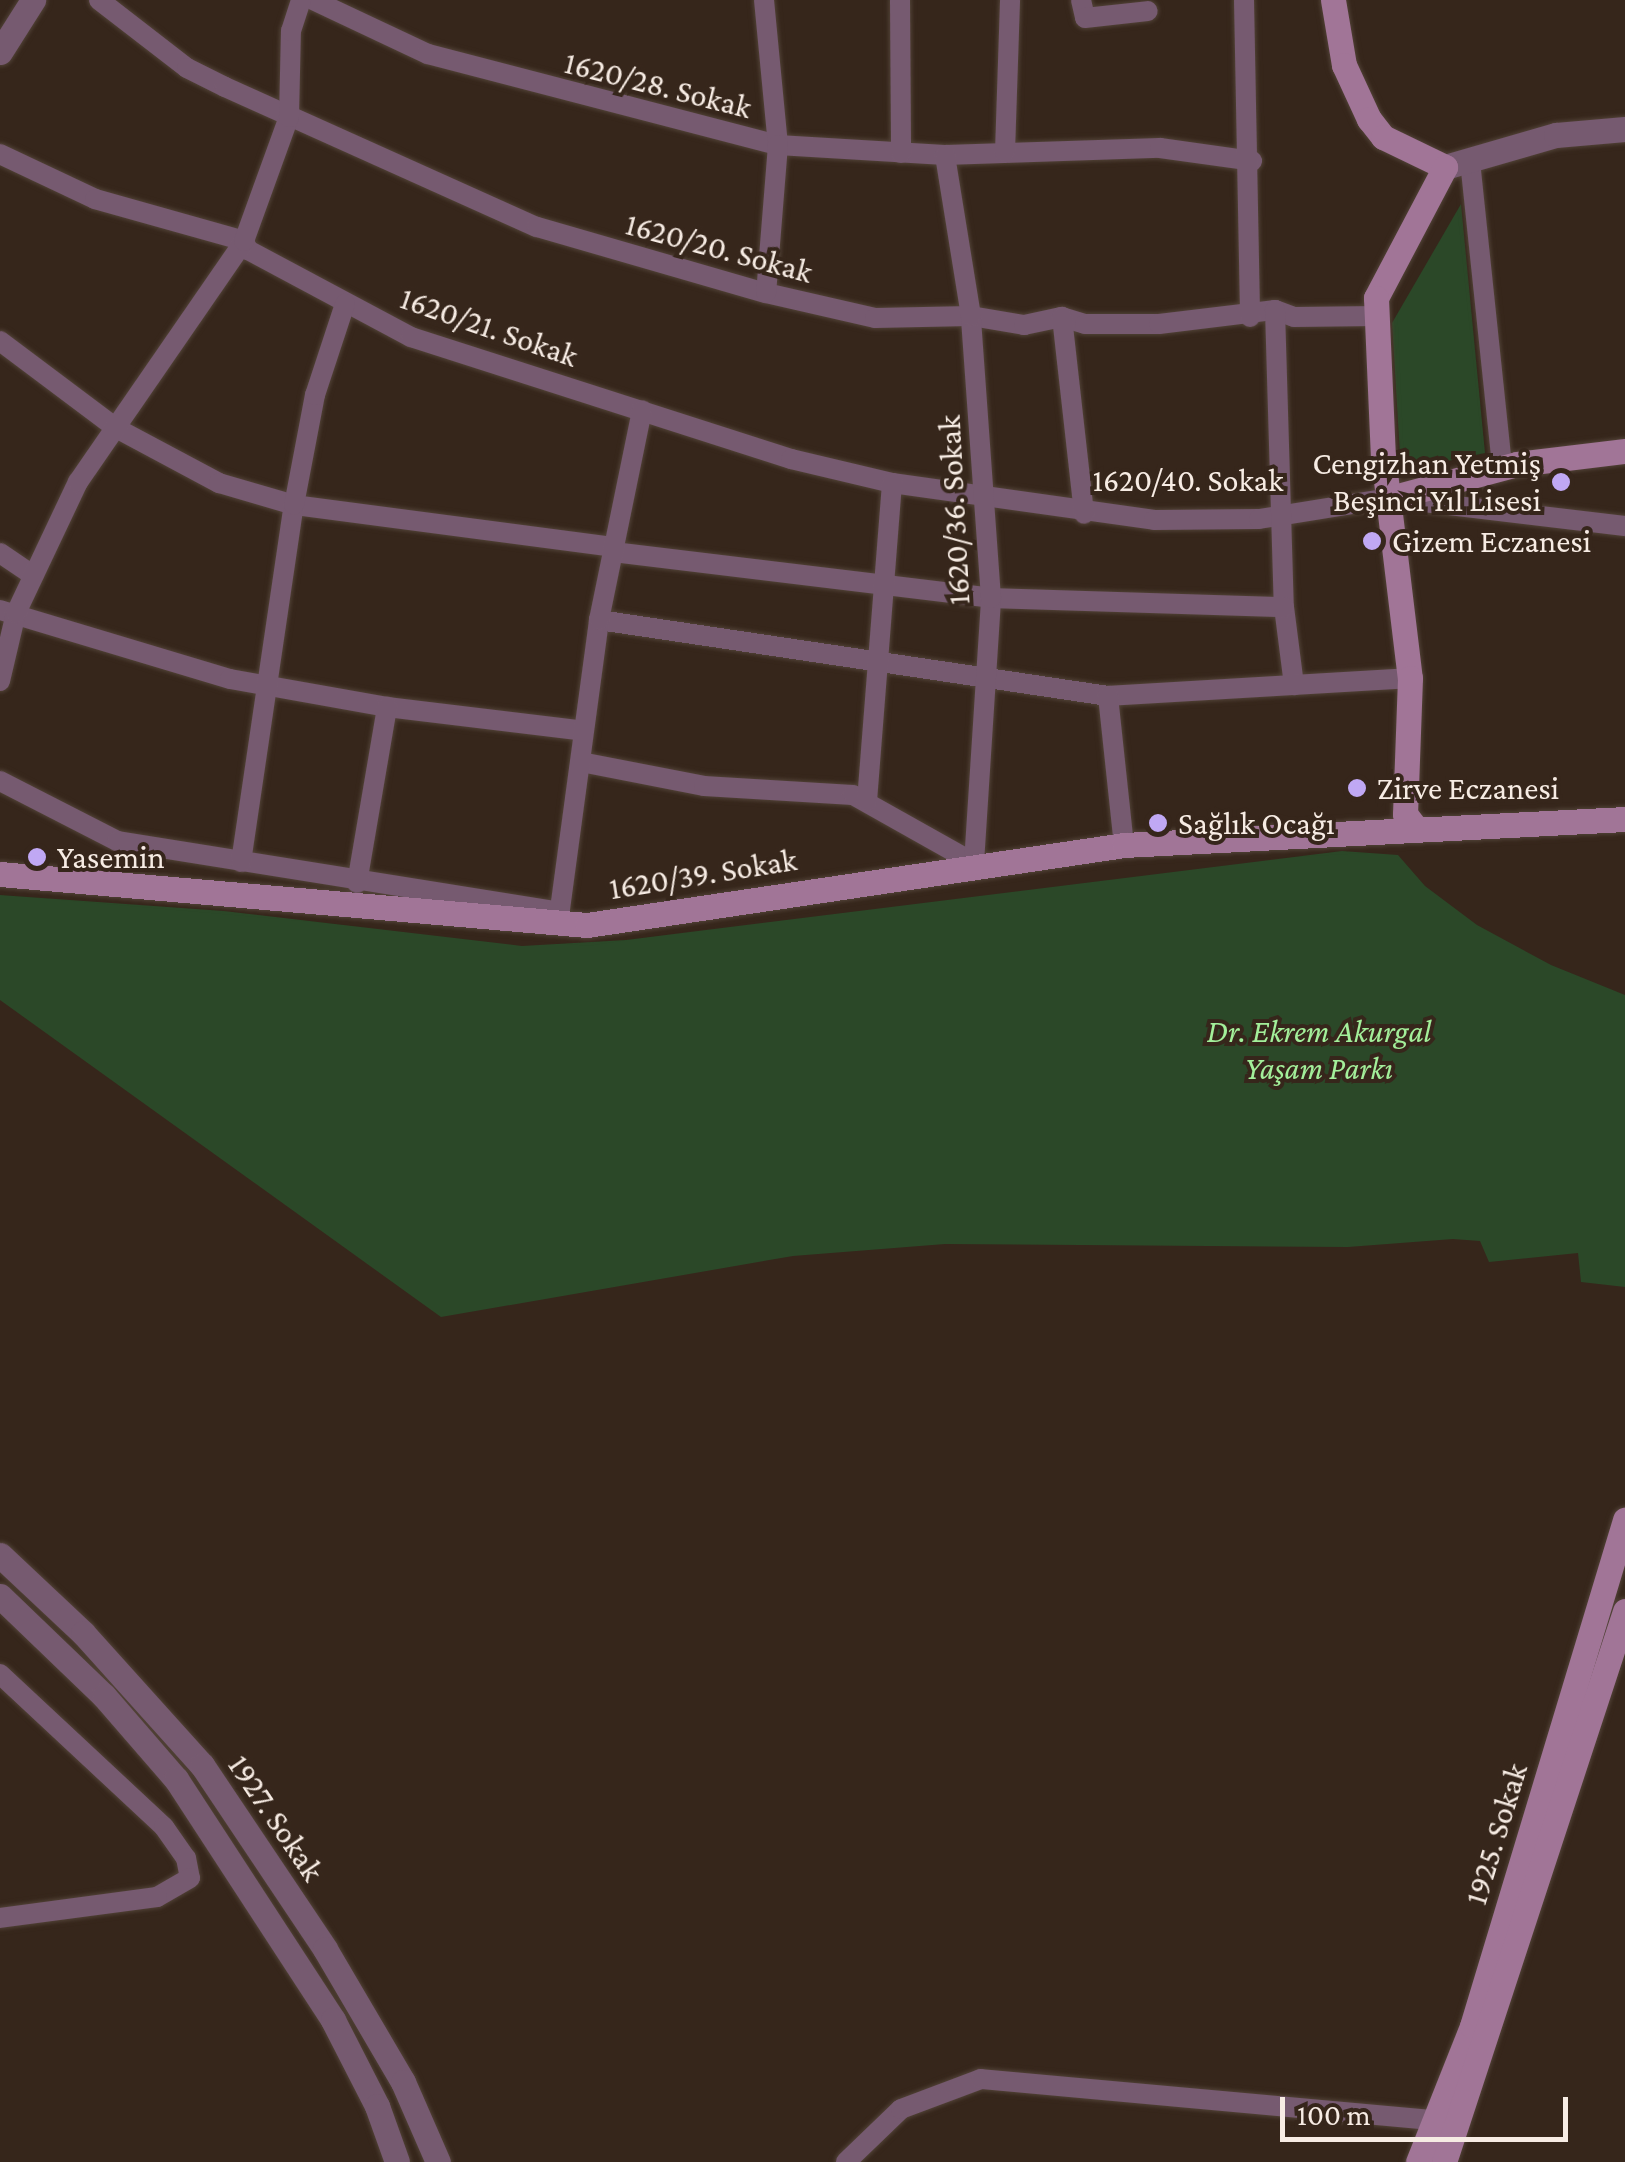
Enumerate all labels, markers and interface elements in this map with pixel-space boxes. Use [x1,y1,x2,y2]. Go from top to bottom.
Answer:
street label: 1620/28. Sokak [561,43,755,127]
street label: 1620/20. Sokak [621,205,817,291]
street label: 1620/21. Sokak [395,279,583,375]
street label: 1620/36. Sokak [930,414,978,606]
place label: Cengizhan Yetmiş Beşinci Yıl Lisesi [1312,445,1541,520]
street label: 1620/40. Sokak [1092,461,1284,499]
marker: Cengizhan Yetmiş Beşinci Yıl Lisesi [1550,471,1572,493]
place label: Gizem Eczanesi [1392,522,1591,560]
marker: Gizem Eczanesi [1361,530,1383,552]
place label: Zirve Eczanesi [1377,769,1559,807]
marker: Zirve Eczanesi [1346,777,1368,799]
place label: Sağlık Ocağı [1178,804,1335,842]
marker: Sağlık Ocağı [1147,812,1169,834]
place label: Yasemin [57,838,165,876]
street label: 1620/39. Sokak [606,840,800,908]
marker: Yasemin [26,846,48,868]
park label: Dr. Ekrem Akurgal Yaşam Parkı [1207,1013,1431,1088]
street label: 1927. Sokak [220,1748,332,1888]
street label: 1925. Sokak [1456,1759,1536,1909]
scale bar [1285,2077,1572,2139]
text: 100 m [1297,2098,1371,2131]

